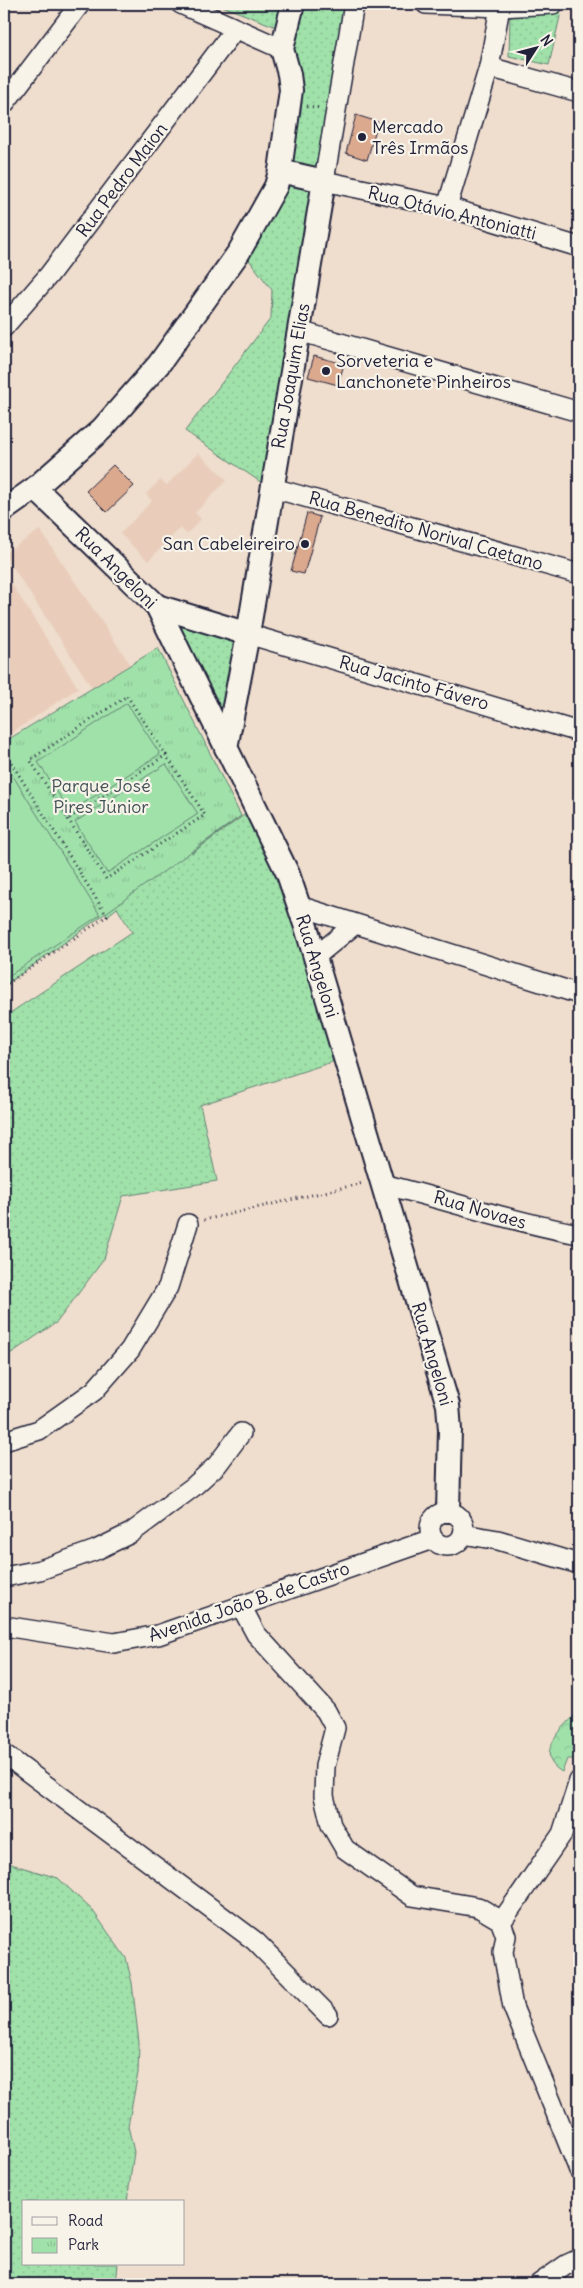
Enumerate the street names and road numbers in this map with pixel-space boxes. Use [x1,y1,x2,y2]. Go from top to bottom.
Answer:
street label: Rua Pedro Maion [71,118,172,242]
street label: Rua Otávio Antoniatti [366,180,539,245]
street label: Rua Joaquim Elias [266,301,315,451]
street label: Rua Benedito Norival Caetano [306,486,546,575]
street label: Rua Angeloni [71,522,162,613]
street label: Rua Jacinto Fávero [337,650,492,715]
street label: Rua Angeloni [291,911,344,1020]
street label: Rua Novaes [431,1185,529,1234]
street label: Rua Angeloni [407,1299,458,1408]
street label: Avenida João B. de Castro [145,1556,352,1647]

